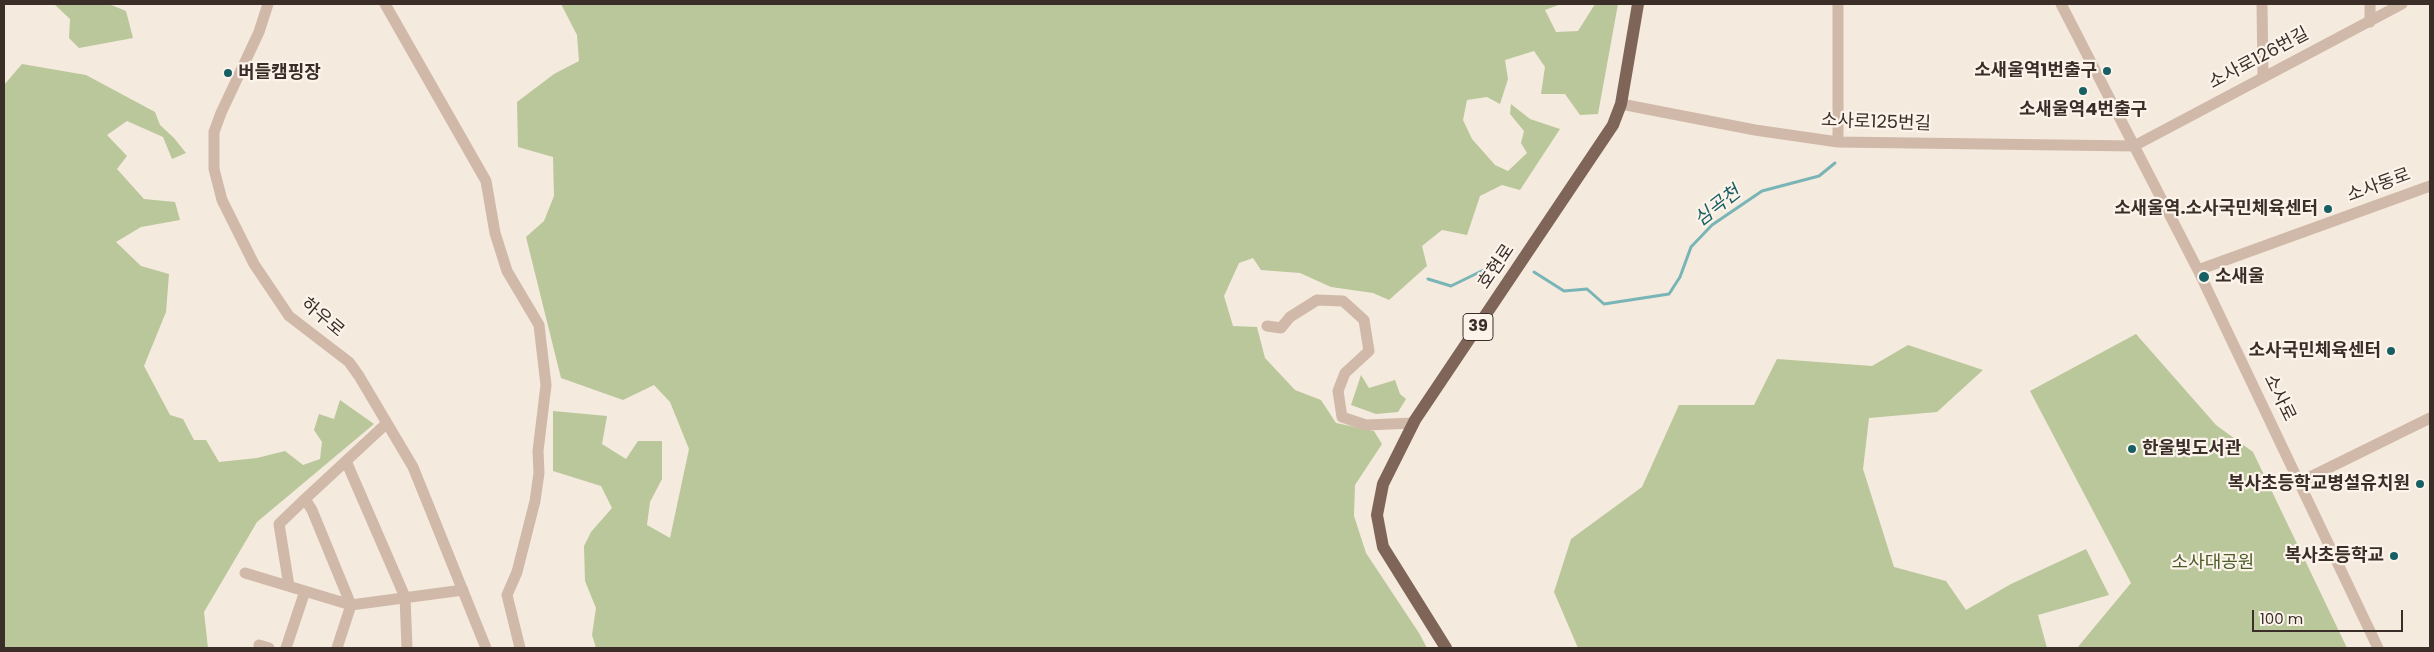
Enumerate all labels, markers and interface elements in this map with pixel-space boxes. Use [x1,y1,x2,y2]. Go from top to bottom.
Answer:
street label: 소사로126번길 [2205,24,2313,94]
place label: 소새울역1번출구 [1974,60,2097,82]
place label: 버들캠핑장 [238,62,321,84]
marker: 소새울역1번출구 [2101,65,2113,77]
marker: 버들캠핑장 [222,67,234,79]
marker: 소새울역4번출구 [2077,85,2089,97]
place label: 소새울역4번출구 [2019,99,2147,121]
street label: 소사로125번길 [1821,110,1931,136]
street label: 소사동로 [2344,165,2414,207]
water label: 심곡천 [1690,182,1746,232]
place label: 소새울역.소사국민체육센터 [2114,198,2318,220]
marker: 소새울역.소사국민체육센터 [2322,203,2334,215]
street label: 호현로 [1474,240,1520,294]
place label: 소새울 [2215,266,2265,288]
marker: 소새울 [2197,270,2211,284]
street label: 하우로 [296,294,348,342]
road number: 39 [1463,314,1493,341]
place label: 소사국민체육센터 [2249,340,2381,362]
marker: 소사국민체육센터 [2385,345,2397,357]
street label: 소사로 [2258,371,2300,425]
place label: 한울빛도서관 [2142,438,2241,460]
marker: 한울빛도서관 [2126,443,2138,455]
place label: 복사초등학교병설유치원 [2228,473,2410,495]
marker: 복사초등학교병설유치원 [2414,478,2426,490]
place label: 복사초등학교 [2285,545,2384,567]
marker: 복사초등학교 [2388,550,2400,562]
park label: 소사대공원 [2172,552,2254,574]
scale bar [2254,600,2405,632]
text: 100 m [2260,608,2303,629]

